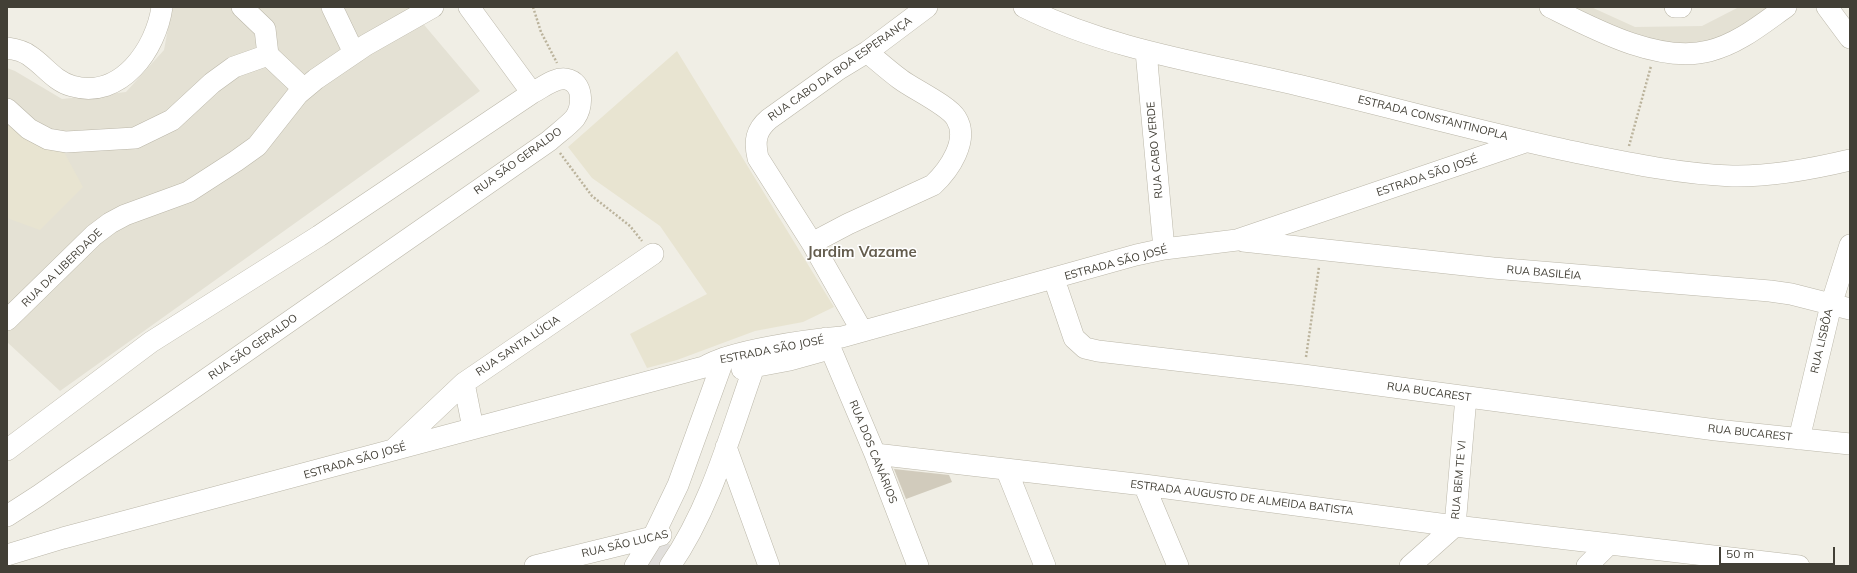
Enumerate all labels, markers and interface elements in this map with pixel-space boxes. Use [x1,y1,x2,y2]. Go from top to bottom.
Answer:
street label: RUA CABO DA BOA ESPERANÇA [765,14,915,124]
street label: ESTRADA CONSTANTINOPLA [1357,93,1509,143]
street label: RUA CABO VERDE [1144,101,1166,199]
street label: RUA SÃO GERALDO [471,125,565,197]
street label: ESTRADA SÃO JOSÉ [1375,153,1479,199]
street label: RUA DA LIBERDADE [19,226,105,310]
district label: Jardim Vazame [807,243,917,261]
street label: ESTRADA SÃO JOSÉ [1063,243,1169,283]
street label: RUA BASILÉIA [1506,263,1582,283]
street label: RUA LISBÔA [1808,307,1836,375]
street label: RUA SÃO GERALDO [206,311,300,383]
street label: RUA SANTA LÚCIA [473,313,563,379]
street label: ESTRADA SÃO JOSÉ [719,333,825,367]
street label: RUA BUCAREST [1386,380,1472,404]
street label: RUA DOS CANÁRIOS [846,398,900,506]
street label: RUA BUCAREST [1707,422,1793,444]
street label: ESTRADA SÃO JOSÉ [302,440,408,482]
street label: RUA BEM TE VI [1449,440,1469,520]
street label: ESTRADA AUGUSTO DE ALMEIDA BATISTA [1130,478,1354,518]
street label: RUA SÃO LUCAS [580,528,670,560]
scale bar [1721,539,1837,565]
text: 50 m [1726,546,1754,561]

